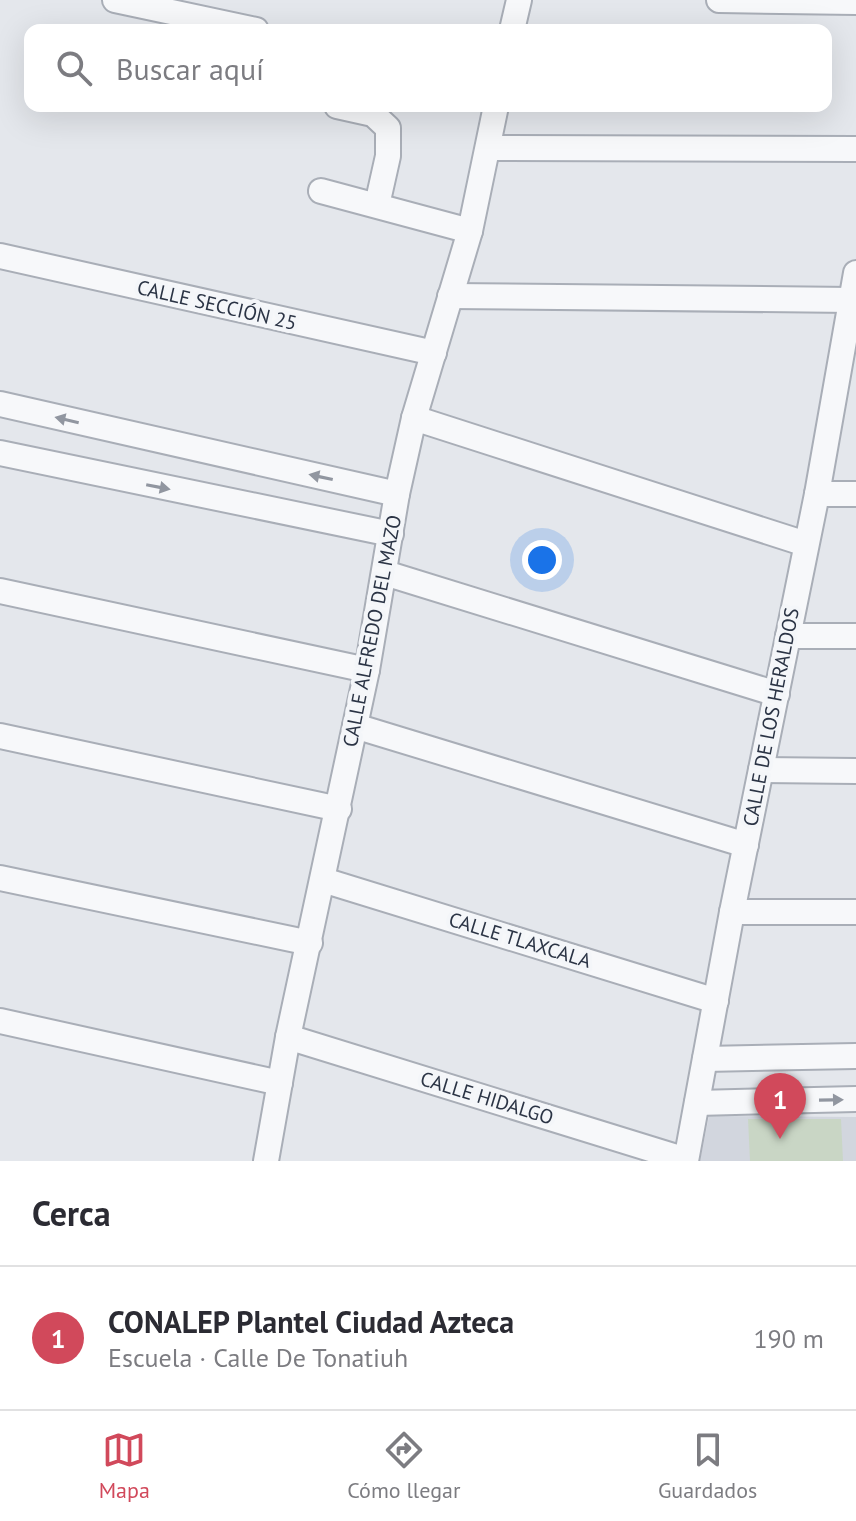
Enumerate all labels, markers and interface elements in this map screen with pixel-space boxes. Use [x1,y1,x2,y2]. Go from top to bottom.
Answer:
search box [24,24,832,112]
icon: search [52,46,96,90]
text: Buscar aquí [116,49,264,88]
street label: CALLE SECCIÓN 25 [135,274,299,336]
one-way arrow [55,413,80,426]
one-way arrow [308,470,333,483]
one-way arrow [146,482,171,494]
street label: CALLE ALFREDO DEL MAZO [337,513,407,749]
your location [522,540,562,580]
street label: CALLE DE LOS HERALDOS [737,606,805,828]
street label: CALLE TLAXCALA [446,906,595,974]
street label: CALLE HIDALGO [417,1065,557,1131]
pin: 1 [754,1073,806,1139]
one-way arrow [819,1093,844,1106]
text: Cerca [32,1191,111,1235]
text: CONALEP Plantel Ciudad Azteca [108,1302,514,1341]
text: 1 [51,1322,65,1355]
text: 190 m [753,1322,824,1355]
text: Escuela · Calle De Tonatiuh [108,1341,408,1374]
tab: Mapa [99,1428,150,1504]
tab: Cómo llegar [347,1428,460,1504]
tab: Guardados [658,1428,757,1504]

